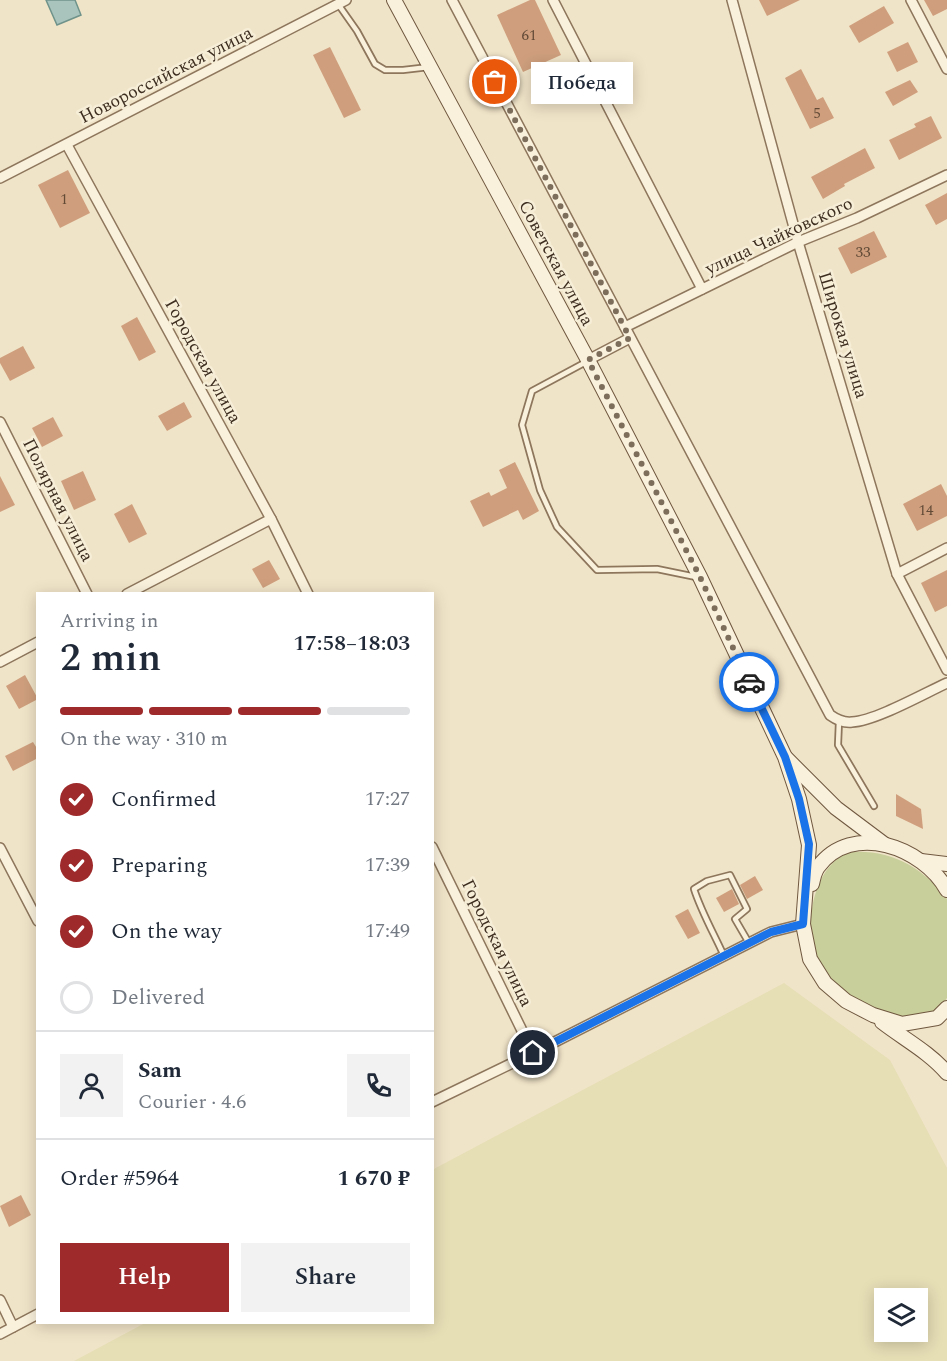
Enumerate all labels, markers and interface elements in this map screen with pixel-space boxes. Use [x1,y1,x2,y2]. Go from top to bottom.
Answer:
street label: Новороссийская улица [74,19,258,131]
house number: 61 [521,24,537,47]
pin [469,56,520,107]
callout: Победа [531,61,633,103]
icon: bag [478,65,511,98]
text: Победа [548,68,616,98]
house number: 5 [813,102,821,125]
house number: 1 [60,188,68,211]
street label: улица Чайковского [700,190,857,282]
street label: Советская улица [511,195,601,331]
house number: 33 [855,241,871,264]
street label: Широкая улица [811,268,875,402]
street label: Городская улица [158,294,249,428]
street label: Полярная улица [15,434,101,567]
house number: 14 [918,499,934,522]
text: Arriving in [60,606,158,636]
text: 17:58–18:03 [293,627,410,660]
text: 2 min [60,629,161,688]
courier [719,652,779,712]
icon: car [733,666,766,699]
text: On the way · 310 m [60,724,228,754]
icon: check [60,783,93,816]
text: Confirmed [111,783,217,816]
text: 17:27 [365,784,410,814]
icon: check [60,849,93,882]
text: Preparing [111,849,208,882]
text: 17:39 [365,850,410,880]
street label: Городская улица [454,875,540,1011]
icon: check [60,915,93,948]
text: On the way [111,915,222,948]
text: 17:49 [365,916,410,946]
text: Delivered [111,981,205,1014]
pin [507,1027,558,1078]
icon: home [516,1036,549,1069]
button: person [60,1054,123,1117]
text: Sam [138,1054,182,1087]
button: phone [347,1054,410,1117]
text: Courier · 4.6 [138,1087,246,1117]
text: Order #5964 [60,1162,179,1195]
text: 1 670 ₽ [337,1162,410,1195]
button: Help [60,1243,229,1312]
button: Share [241,1243,410,1312]
map controls [874,1288,928,1342]
button: layers [874,1288,928,1342]

